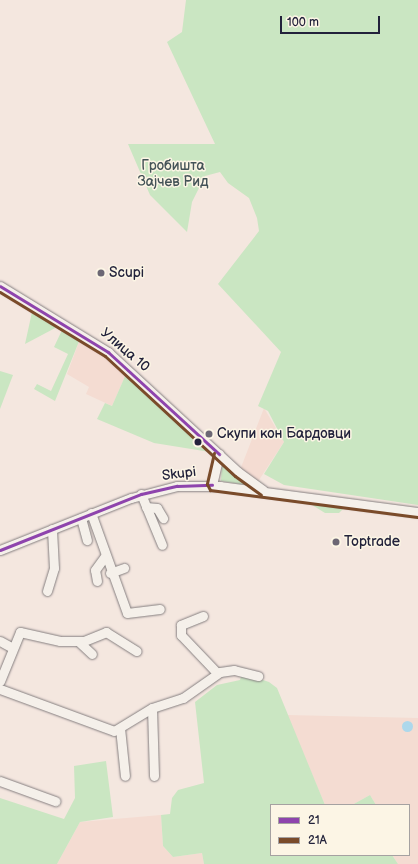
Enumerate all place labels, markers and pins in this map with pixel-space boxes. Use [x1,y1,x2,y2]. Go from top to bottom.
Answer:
place label: Scupi [109,265,144,281]
marker: Scupi [96,268,106,278]
place label: Скупи кон Бардовци [217,426,351,442]
marker: Скупи кон Бардовци [204,429,214,439]
unlabelled marker [193,437,203,447]
place label: Toptrade [344,534,400,550]
marker: Toptrade [331,537,341,547]

